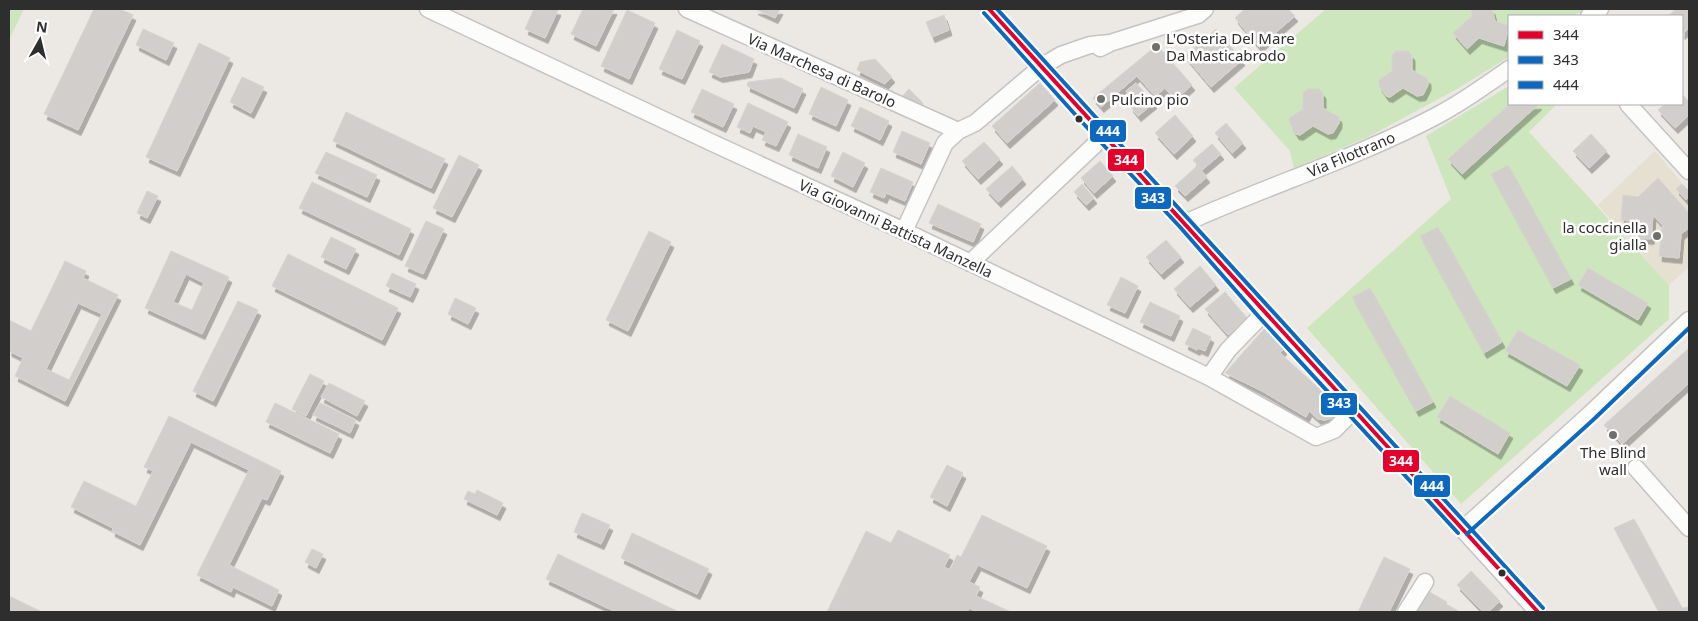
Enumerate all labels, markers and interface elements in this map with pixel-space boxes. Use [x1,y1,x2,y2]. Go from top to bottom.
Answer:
north arrow [15,15,65,65]
legend [1508,15,1683,105]
text: N [35,16,49,37]
text: 344 [1553,24,1579,44]
street label: Via Marchesa di Barolo [745,28,899,112]
place label: L'Osteria Del Mare Da Masticabrodo [1166,28,1295,65]
marker: L'Osteria Del Mare Da Masticabrodo [1150,41,1162,53]
text: 343 [1553,49,1579,69]
text: 444 [1553,74,1579,94]
place label: Pulcino pio [1111,89,1189,109]
marker: Pulcino pio [1095,93,1107,105]
unlabelled marker [1074,114,1084,124]
line badge: 444 [1089,119,1127,143]
text: 444 [1096,121,1120,140]
street label: Via Filottrano [1304,127,1398,181]
line badge: 344 [1107,148,1145,172]
text: 344 [1114,150,1138,169]
street label: Via Giovanni Battista Manzella [796,174,996,282]
line badge: 343 [1134,186,1172,210]
text: 343 [1141,188,1165,207]
place label: la coccinella gialla [1562,217,1647,254]
marker: la coccinella gialla [1651,230,1663,242]
line badge: 343 [1320,392,1358,416]
text: 343 [1327,393,1351,412]
marker: The Blind wall [1607,429,1619,441]
place label: The Blind wall [1580,442,1646,479]
line badge: 344 [1382,449,1420,473]
text: 344 [1389,451,1413,470]
line badge: 444 [1413,474,1451,498]
text: 444 [1420,476,1444,495]
unlabelled marker [1497,568,1507,578]

